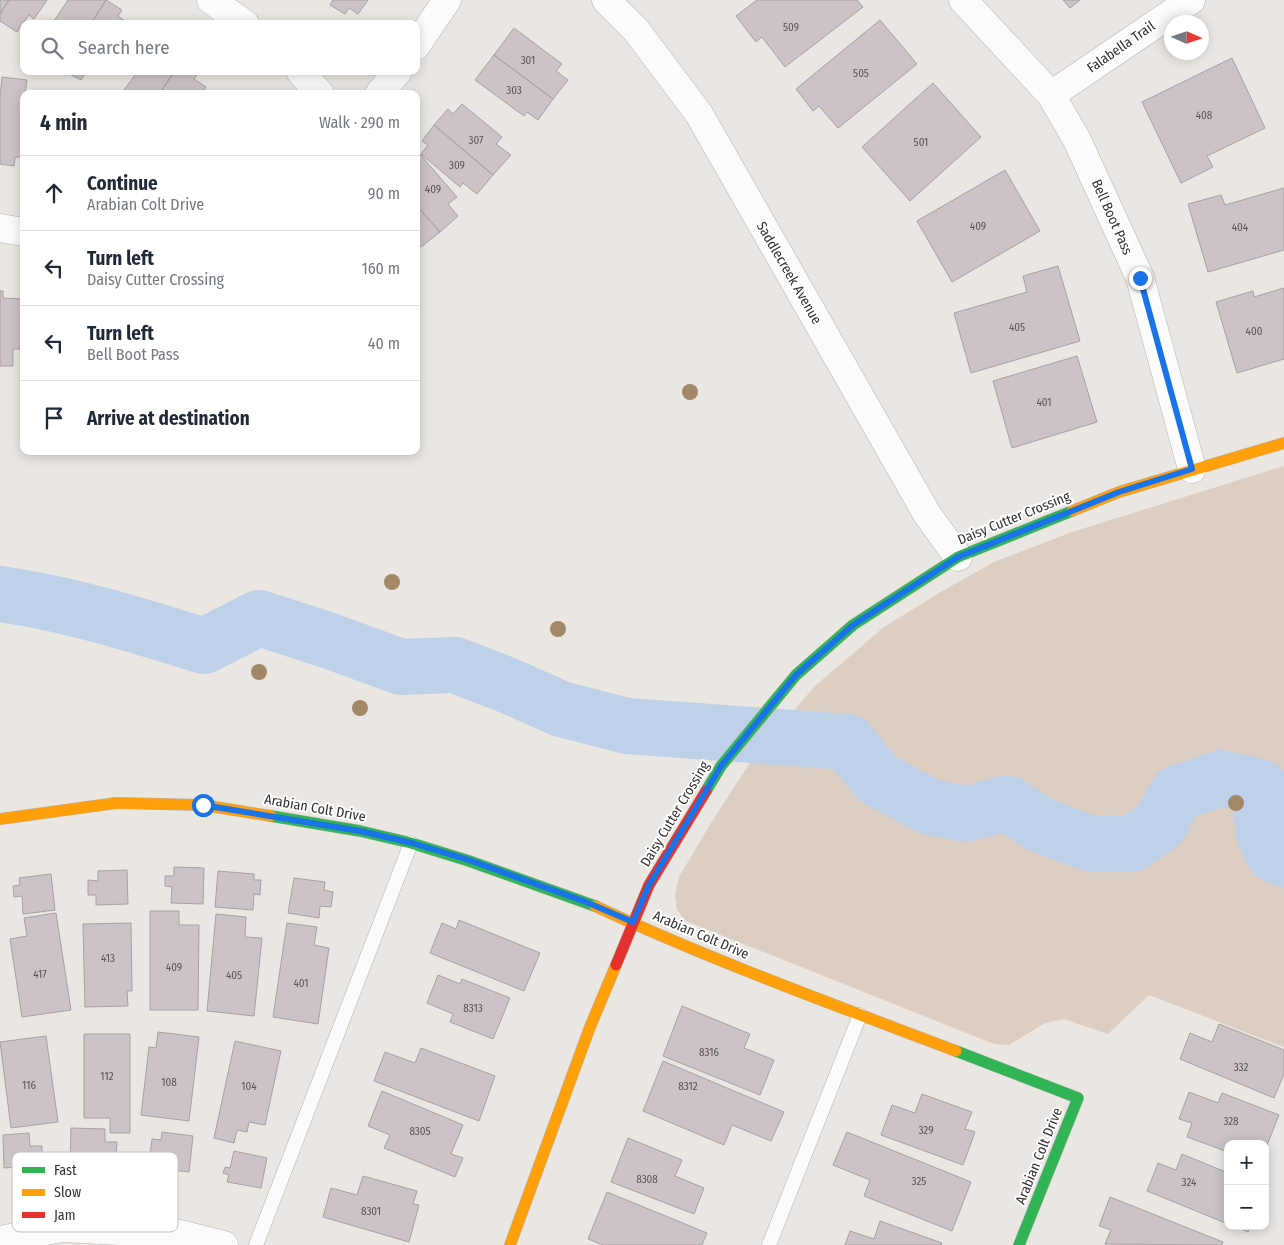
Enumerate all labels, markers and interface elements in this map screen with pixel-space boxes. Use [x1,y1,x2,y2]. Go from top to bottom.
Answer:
north arrow [1164,15,1209,60]
street label: Falabella Trail [1084,17,1158,77]
search box [20,20,420,75]
house number: 509 [783,21,799,34]
icon: search [38,34,66,62]
text: Search here [78,36,170,59]
house number: 301 [521,54,535,67]
house number: 505 [853,67,869,80]
house number: 303 [506,84,522,97]
house number: 408 [1196,109,1213,122]
text: 4 min [40,110,88,136]
text: Walk · 290 m [319,113,400,132]
house number: 307 [469,134,484,147]
house number: 501 [914,136,928,149]
house number: 309 [449,159,465,172]
text: Continue [87,172,158,195]
street label: Bell Boot Pass [1088,177,1136,257]
icon: ahead [40,179,68,207]
house number: 409 [425,183,441,196]
text: 90 m [368,184,400,203]
text: Arabian Colt Drive [87,195,204,214]
street label: Saddlecreek Avenue [753,219,825,327]
house number: 409 [970,220,986,233]
house number: 404 [1232,221,1249,234]
text: Turn left [87,247,154,270]
icon: left [40,254,68,282]
text: 160 m [361,259,400,278]
route end [1129,267,1152,290]
text: Daisy Cutter Crossing [87,270,224,289]
house number: 405 [1009,321,1025,334]
text: Turn left [87,322,154,345]
house number: 400 [1246,325,1263,338]
icon: left [40,329,68,357]
text: 40 m [368,334,400,353]
text: Bell Boot Pass [87,345,179,364]
house number: 401 [1036,396,1052,409]
icon: arrive [40,404,68,432]
text: Arrive at destination [87,407,250,430]
street label: Daisy Cutter Crossing [955,487,1073,548]
street label: Daisy Cutter Crossing [637,758,713,870]
street label: Arabian Colt Drive [263,791,367,825]
route start [192,794,215,817]
street label: Arabian Colt Drive [650,907,752,963]
house number: 413 [101,952,115,965]
house number: 409 [166,961,182,974]
house number: 417 [33,968,47,981]
house number: 405 [226,969,242,982]
house number: 401 [293,977,309,990]
house number: 8313 [463,1002,483,1015]
house number: 8316 [699,1046,720,1059]
house number: 332 [1234,1061,1248,1074]
house number: 112 [100,1070,114,1083]
house number: 108 [161,1076,177,1089]
house number: 116 [22,1079,36,1092]
house number: 104 [241,1080,257,1093]
house number: 8312 [678,1080,698,1093]
street label: Arabian Colt Drive [1012,1105,1066,1207]
house number: 328 [1223,1115,1239,1128]
house number: 329 [919,1124,934,1137]
house number: 8305 [409,1125,431,1138]
map controls [1224,1140,1269,1230]
button: + [1224,1140,1269,1185]
legend [12,1152,178,1232]
text: Fast [54,1162,77,1179]
house number: 8308 [636,1173,658,1186]
house number: 325 [912,1175,926,1188]
house number: 324 [1182,1176,1197,1189]
text: Slow [54,1184,81,1201]
button: − [1224,1185,1269,1230]
house number: 8301 [361,1205,381,1218]
text: Jam [54,1207,75,1224]

